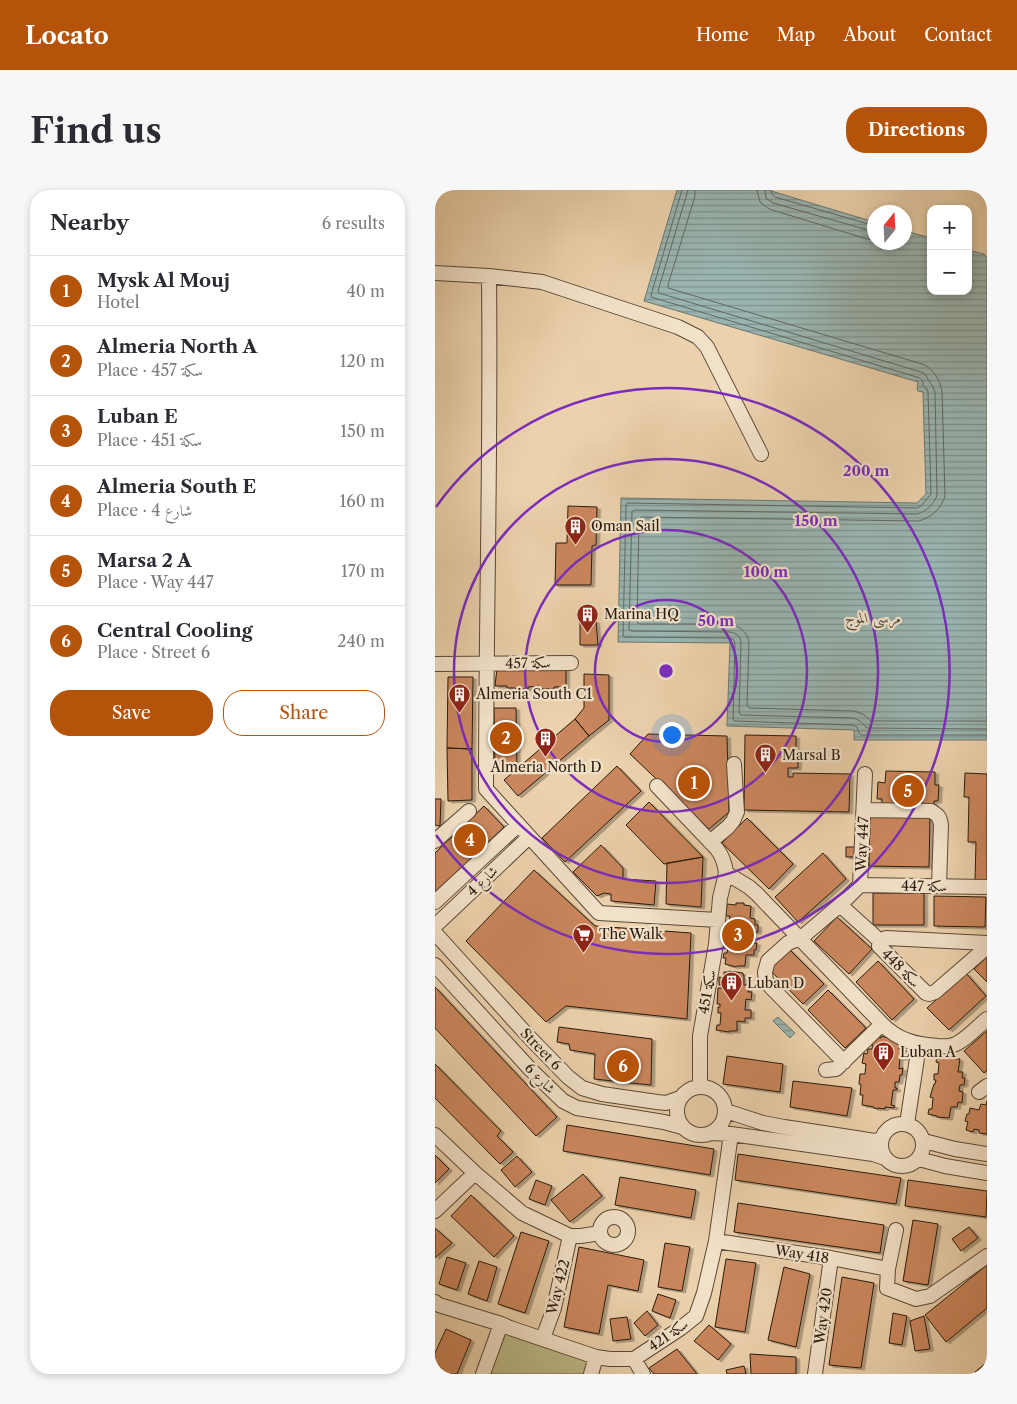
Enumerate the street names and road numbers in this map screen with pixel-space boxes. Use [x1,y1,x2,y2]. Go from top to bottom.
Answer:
street label: سكة 457 [505,654,551,672]
street label: Way 447 [852,816,872,873]
street label: شارع 4 [463,862,503,902]
street label: سكة 447 [901,877,947,895]
street label: سكة 448 [878,945,924,991]
street label: سكة 451 [694,968,720,1015]
street label: Street 6 [517,1024,565,1074]
street label: شارع 6 [519,1059,559,1099]
street label: Way 418 [773,1241,830,1267]
street label: Way 422 [542,1257,574,1318]
street label: Way 420 [810,1286,836,1347]
street label: سكة 421 [644,1315,692,1355]

